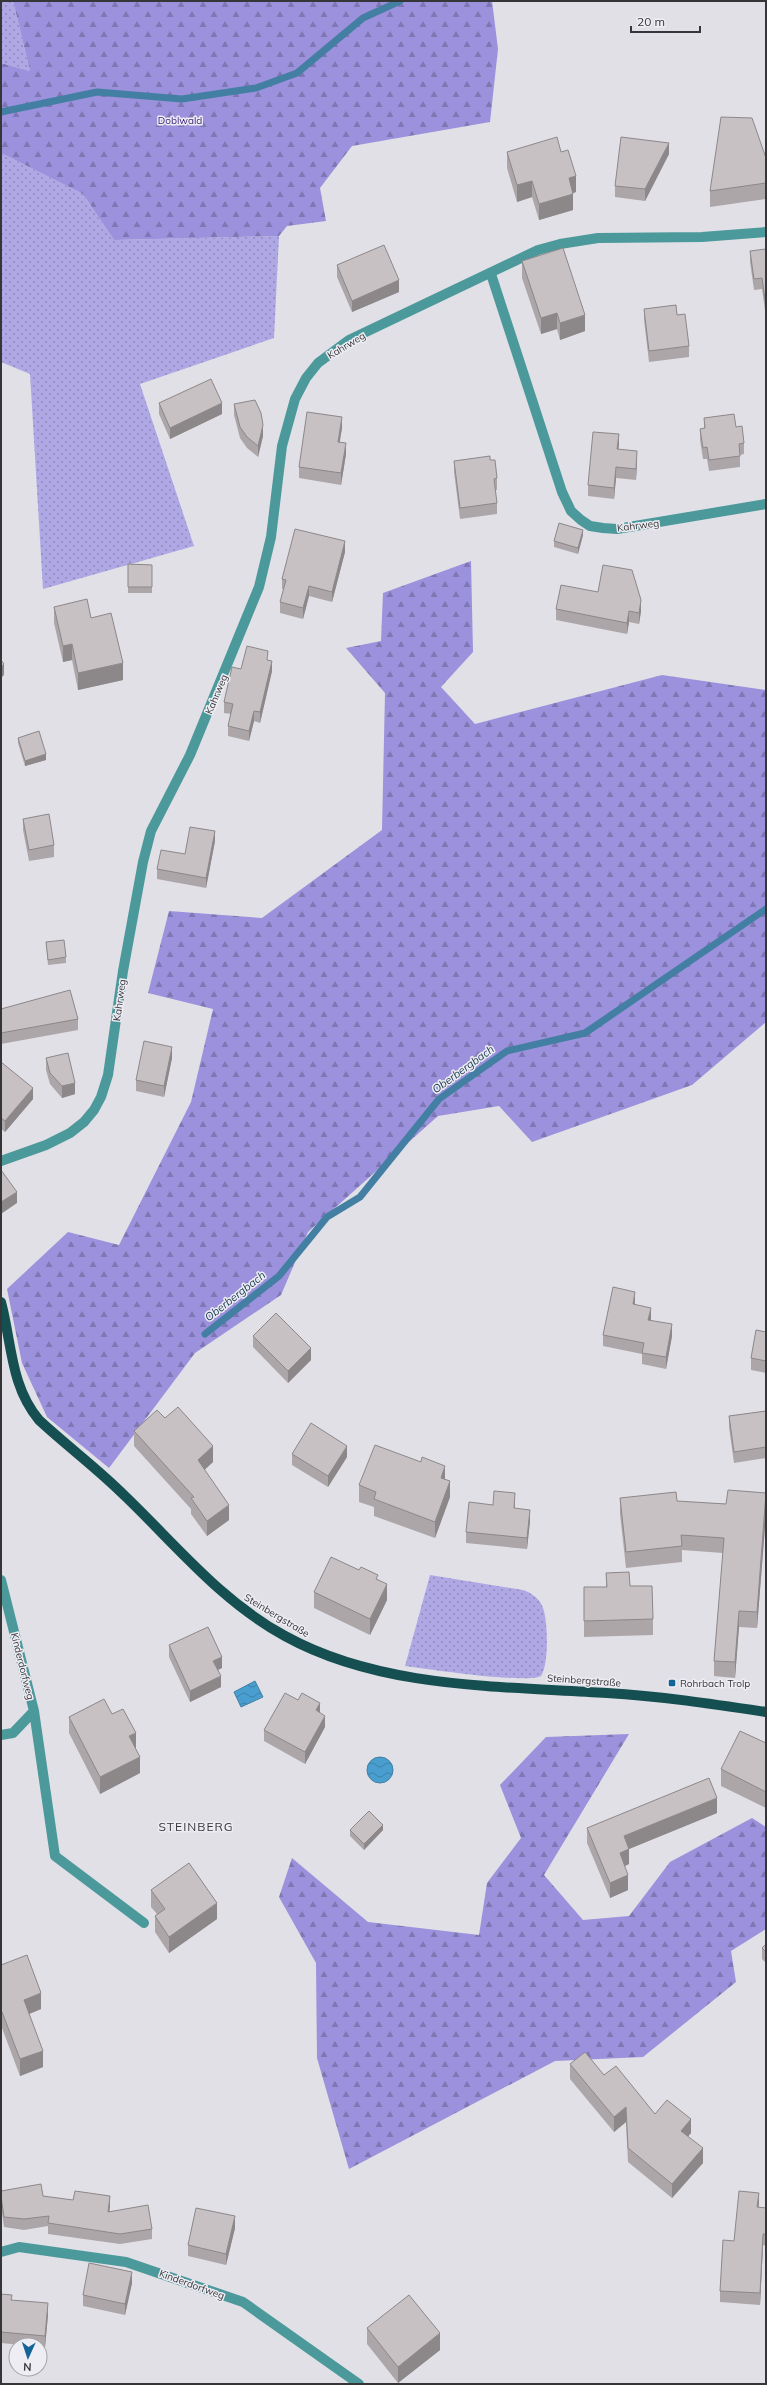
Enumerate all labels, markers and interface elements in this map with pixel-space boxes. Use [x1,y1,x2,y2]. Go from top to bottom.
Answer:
scale bar [631,8,700,34]
text: 20 m [637,14,665,29]
park label: Doblwald [158,114,202,127]
street label: Kahrweg [325,329,368,362]
street label: Kahrweg [616,516,660,535]
street label: Kahrweg [202,672,231,716]
street label: Kahrweg [110,978,129,1022]
water label: Oberbergbach [429,1042,497,1096]
water label: Oberbergbach [202,1268,268,1324]
street label: Steinbergstraße [242,1591,312,1640]
street label: Kinderdorfweg [8,1631,37,1701]
street label: Steinbergstraße [547,1671,621,1690]
place label: Rohrbach Trolp [680,1677,750,1690]
marker: Rohrbach Trolp [667,1678,677,1688]
district label: STEINBERG [159,1819,233,1834]
street label: Kinderdorfweg [157,2267,226,2302]
north arrow [8,2337,48,2377]
text: N [23,2360,32,2374]

